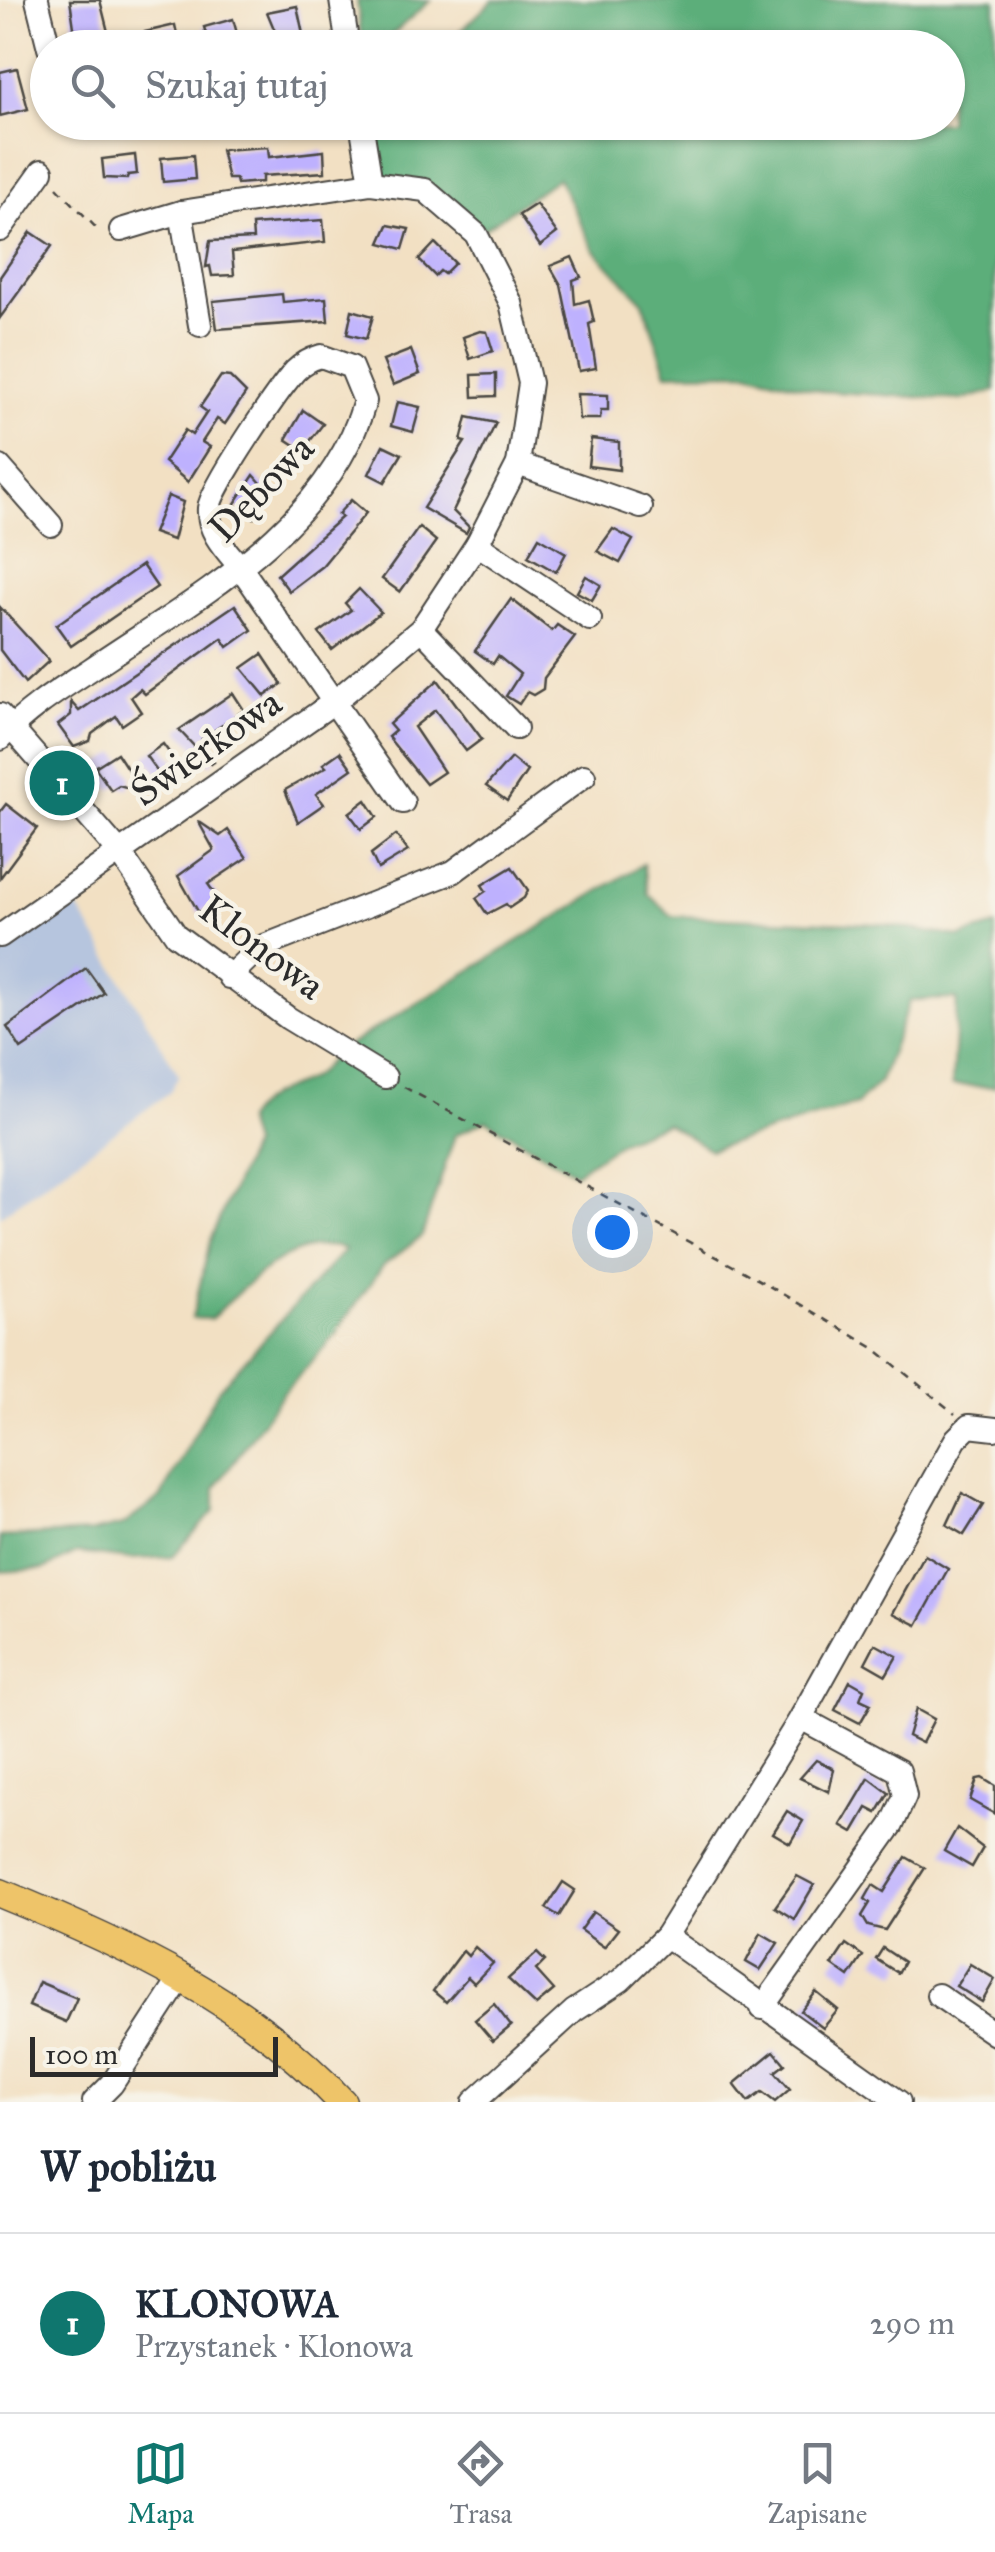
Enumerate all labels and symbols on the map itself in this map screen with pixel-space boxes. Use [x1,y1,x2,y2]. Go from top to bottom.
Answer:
street label: Dębowa [198,424,324,552]
street label: Świerkowa [120,676,291,817]
pin: 1 [30,746,94,820]
street label: Klonowa [190,884,334,1010]
your location [587,1207,638,1258]
scale bar [30,2032,278,2076]

